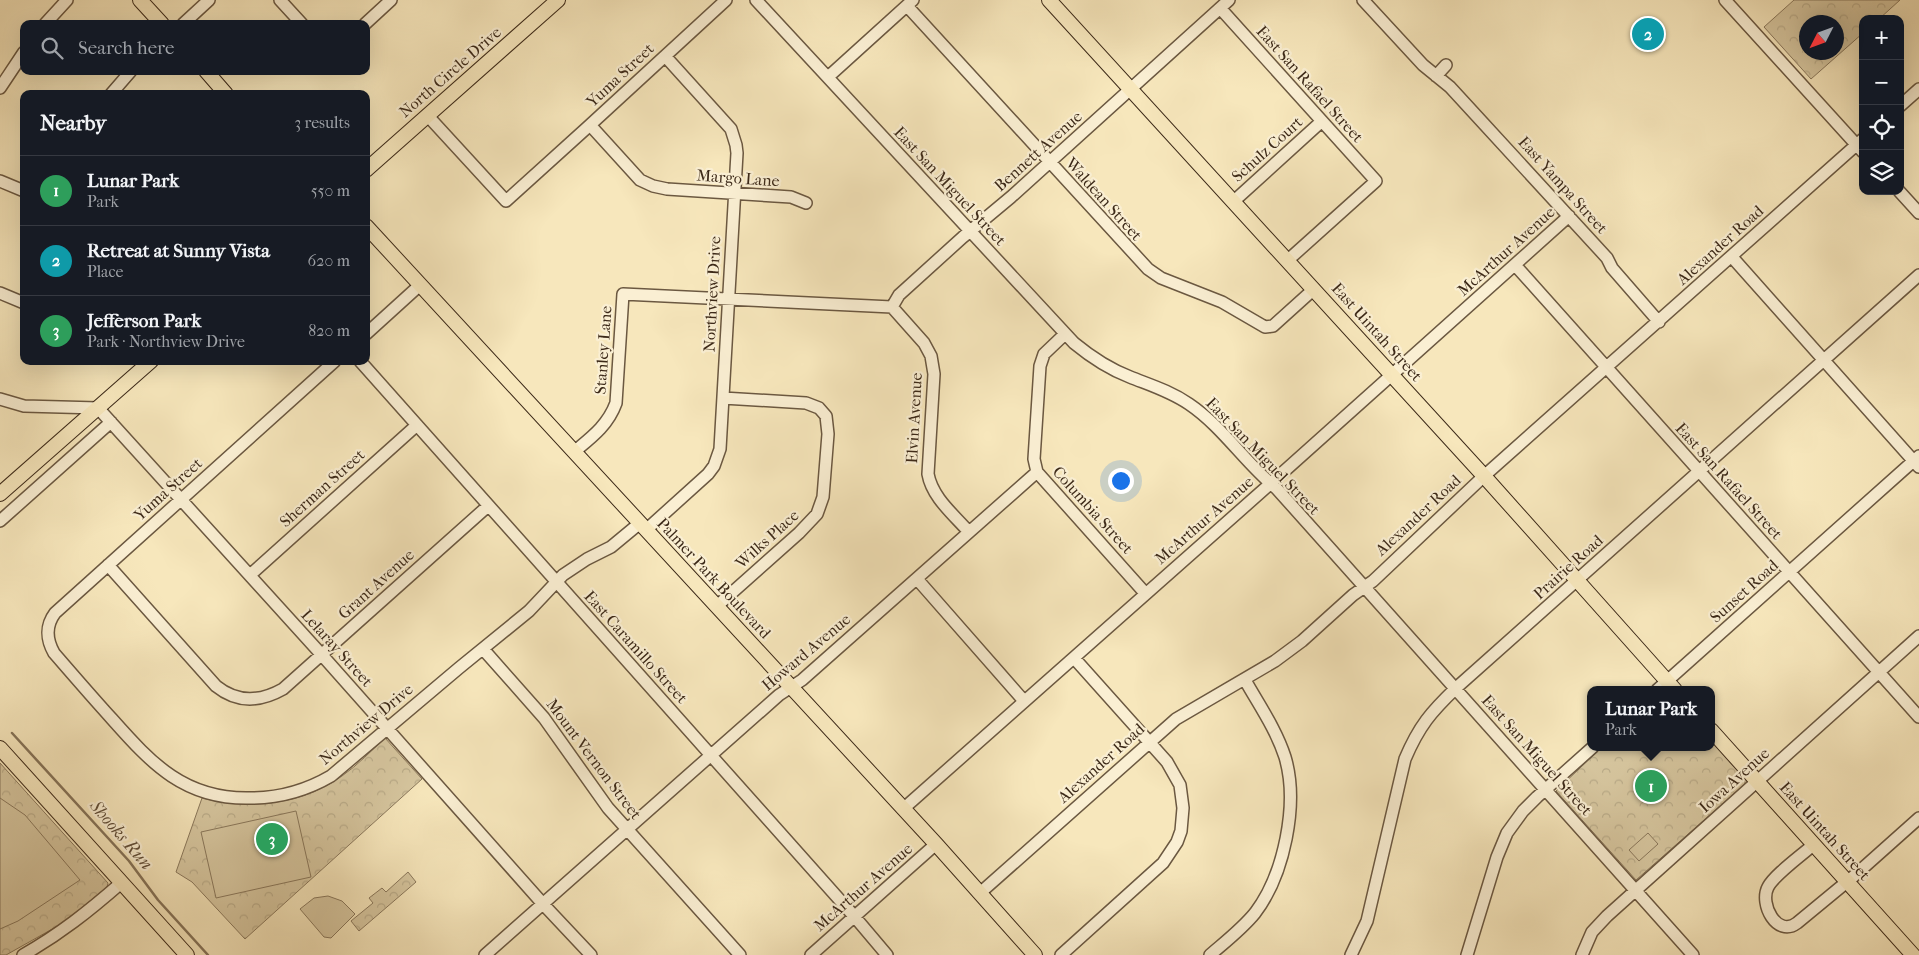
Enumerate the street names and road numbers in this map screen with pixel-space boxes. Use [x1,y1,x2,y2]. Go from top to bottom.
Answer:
street label: East San Rafael Street [1253,22,1368,146]
street label: North Circle Drive [395,23,505,121]
street label: Yuma Street [582,39,658,112]
street label: Bennett Avenue [990,107,1086,195]
street label: Schulz Court [1228,112,1306,186]
street label: East San Miguel Street [890,123,1010,250]
street label: East Yampa Street [1514,132,1612,238]
street label: Waldean Street [1061,153,1146,245]
street label: Margo Lane [696,166,780,190]
street label: Alexander Road [1672,201,1767,290]
street label: McArthur Avenue [1453,202,1559,300]
street label: Northview Drive [699,236,725,352]
street label: East Uintah Street [1328,279,1427,385]
street label: Stanley Lane [590,305,616,395]
street label: Elvin Avenue [902,372,926,464]
street label: East San Miguel Street [1202,393,1324,519]
street label: East San Rafael Street [1672,419,1787,543]
street label: Sherman Street [276,445,369,531]
street label: Yuma Street [129,453,206,525]
street label: Columbia Street [1049,462,1138,558]
street label: Alexander Road [1371,470,1465,560]
street label: McArthur Avenue [1151,472,1257,568]
street label: Wilks Place [731,506,803,573]
street label: Palmer Park Boulevard [653,514,775,642]
street label: Prairie Road [1529,531,1607,603]
street label: Grant Avenue [334,545,418,623]
street label: Sunset Road [1706,555,1782,627]
street label: East Caramillo Street [580,587,692,707]
street label: Lelaray Street [297,605,377,691]
street label: Howard Avenue [758,609,854,695]
street label: Northview Drive [315,679,417,769]
street label: East San Miguel Street [1478,691,1596,819]
street label: Mount Vernon Street [542,695,646,823]
street label: Alexander Road [1053,719,1148,808]
street label: Iowa Avenue [1695,743,1773,817]
street label: East Uintah Street [1776,778,1875,884]
street label: McArthur Avenue [810,839,916,935]

